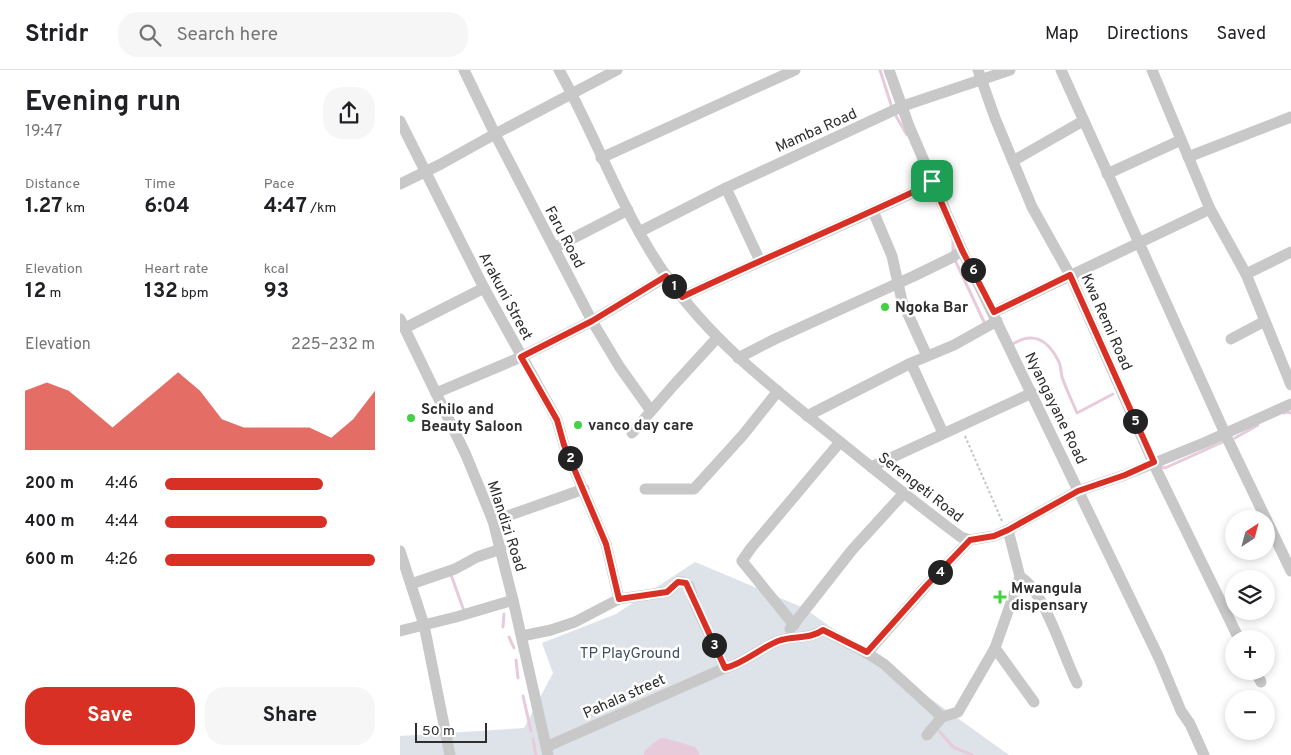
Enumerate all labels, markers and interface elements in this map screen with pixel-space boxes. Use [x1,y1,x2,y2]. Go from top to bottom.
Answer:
search box [118,12,468,57]
text: Stridr [25,20,88,50]
icon: search [136,21,164,49]
text: Search here [176,23,278,47]
text: Map [1045,23,1079,46]
text: Directions [1107,23,1189,46]
text: Saved [1217,23,1266,46]
text: Evening run [25,85,181,121]
button: share [323,87,375,139]
street label: Mamba Road [773,105,860,158]
text: 19:47 [25,122,62,142]
pin [911,160,953,202]
icon: arrive [918,167,946,195]
text: Distance [25,176,80,193]
text: Time [144,176,176,193]
text: Pace [264,176,294,193]
text: 1.27 [25,193,63,220]
text: 6:04 [144,193,190,220]
text: 4:47 [264,193,307,220]
text: km [63,200,85,217]
text: /km [307,200,336,217]
street label: Faru Road [539,203,588,272]
street label: Arakuni Street [474,249,536,344]
pin: 6 [960,258,986,282]
text: Elevation [25,261,83,278]
text: Heart rate [144,261,208,278]
text: kcal [264,261,289,278]
text: 6 [969,262,978,279]
street label: Kwa Remi Road [1076,271,1135,374]
pin: 1 [662,274,686,298]
text: 12 [25,278,46,305]
text: 132 [144,278,178,305]
text: 93 [264,278,289,305]
text: 1 [672,278,677,295]
text: m [46,285,61,302]
text: bpm [178,285,209,302]
place label: Ngoka Bar [895,299,969,318]
marker: Ngoka Bar [879,301,891,313]
text: Elevation [25,335,91,355]
text: 225–232 m [291,335,375,355]
street label: Nyangayane Road [1019,350,1090,468]
place label: Schilo and Beauty Saloon [421,401,523,437]
pin: 5 [1122,408,1148,434]
marker: Schilo and Beauty Saloon [405,412,417,424]
text: 5 [1131,413,1140,430]
place label: vanco day care [588,417,694,436]
marker: vanco day care [572,419,584,431]
pin: 2 [558,446,582,470]
street label: Serengeti Road [874,449,967,527]
text: 2 [566,450,575,467]
text: 200 m [25,474,74,494]
text: 4:46 [105,474,138,494]
street label: Mlandizi Road [482,479,529,574]
north arrow [1225,510,1275,560]
map controls [1225,510,1275,740]
text: 400 m [25,512,74,532]
text: 4:44 [105,512,138,532]
text: 600 m [25,550,74,570]
text: 4:26 [105,550,138,570]
pin: 4 [928,560,952,584]
text: 4 [936,564,945,581]
button: layers [1225,570,1275,620]
place label: Mwangula dispensary [1011,580,1088,616]
marker: Mwangula dispensary [993,590,1007,604]
button: + [1225,630,1275,680]
pin: 3 [702,632,726,658]
text: 3 [710,637,719,654]
park label: TP PlayGround [580,645,680,664]
street label: Pahala street [580,671,669,724]
button: Save [25,687,195,745]
button: Share [205,687,375,745]
button: − [1225,690,1275,740]
scale bar [415,720,488,743]
text: 50 m [422,723,455,740]

